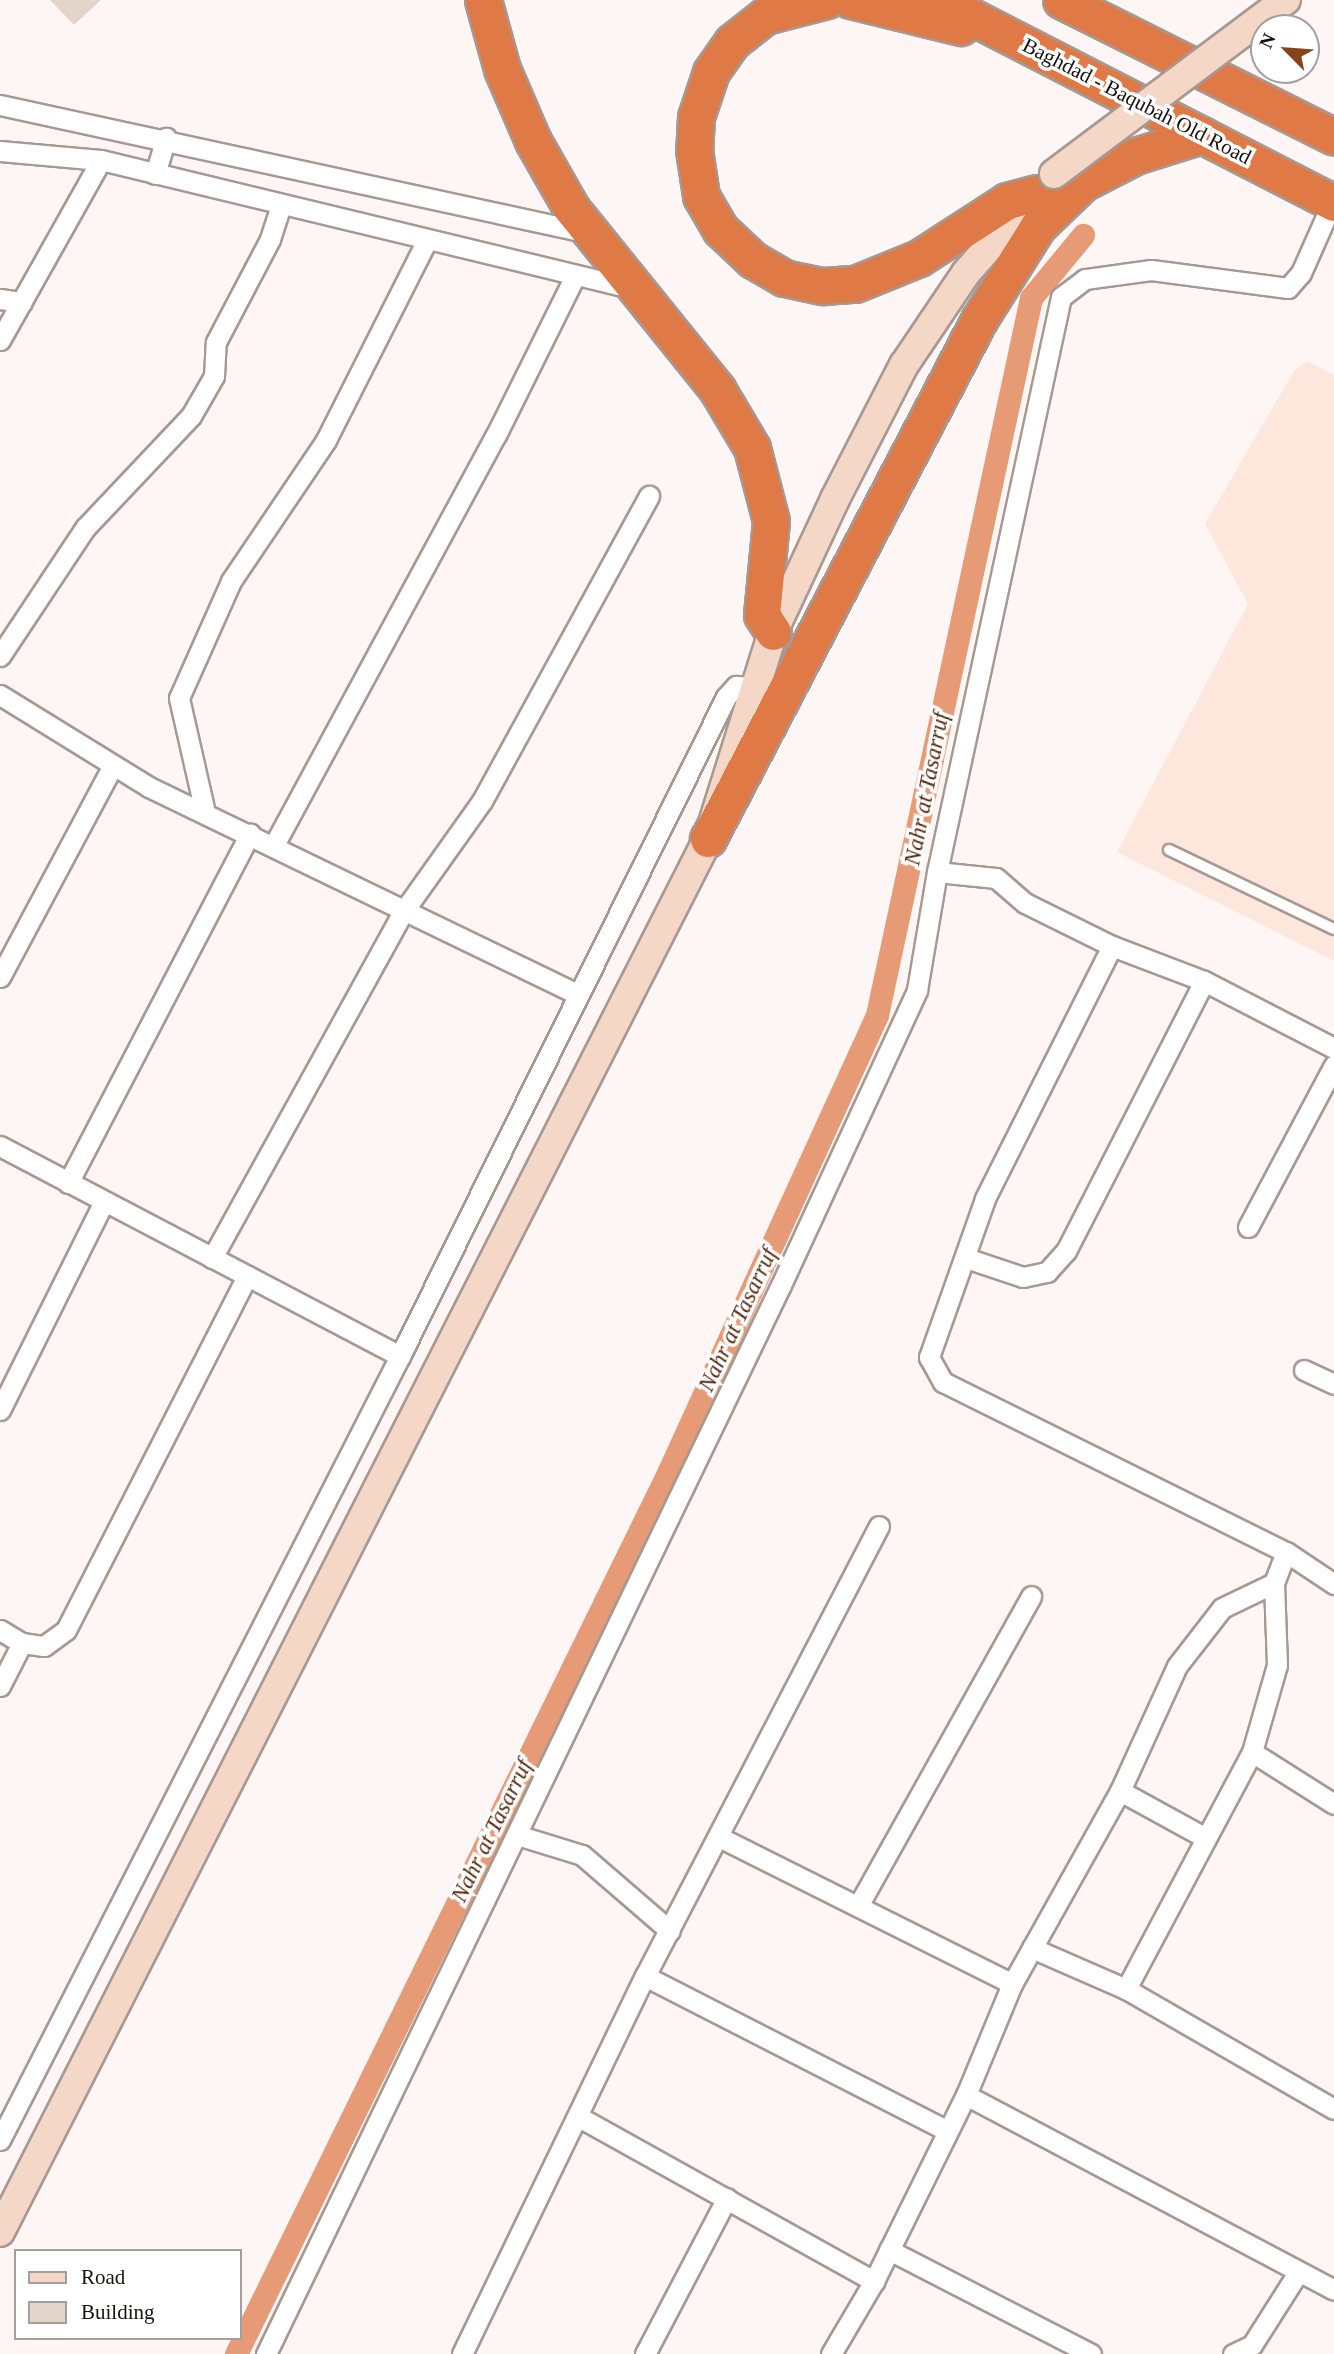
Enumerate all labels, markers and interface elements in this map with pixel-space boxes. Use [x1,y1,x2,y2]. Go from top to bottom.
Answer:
north arrow [1250,14,1320,84]
street label: Baghdad - Baqubah Old Road [1008,27,1266,175]
text: N [1255,30,1280,51]
water label: Nahr at Tasarruf [897,704,957,874]
water label: Nahr at Tasarruf [690,1238,786,1402]
water label: Nahr at Tasarruf [443,1750,541,1912]
legend [14,2249,242,2340]
text: Road [81,2265,125,2289]
text: Building [81,2300,155,2324]

